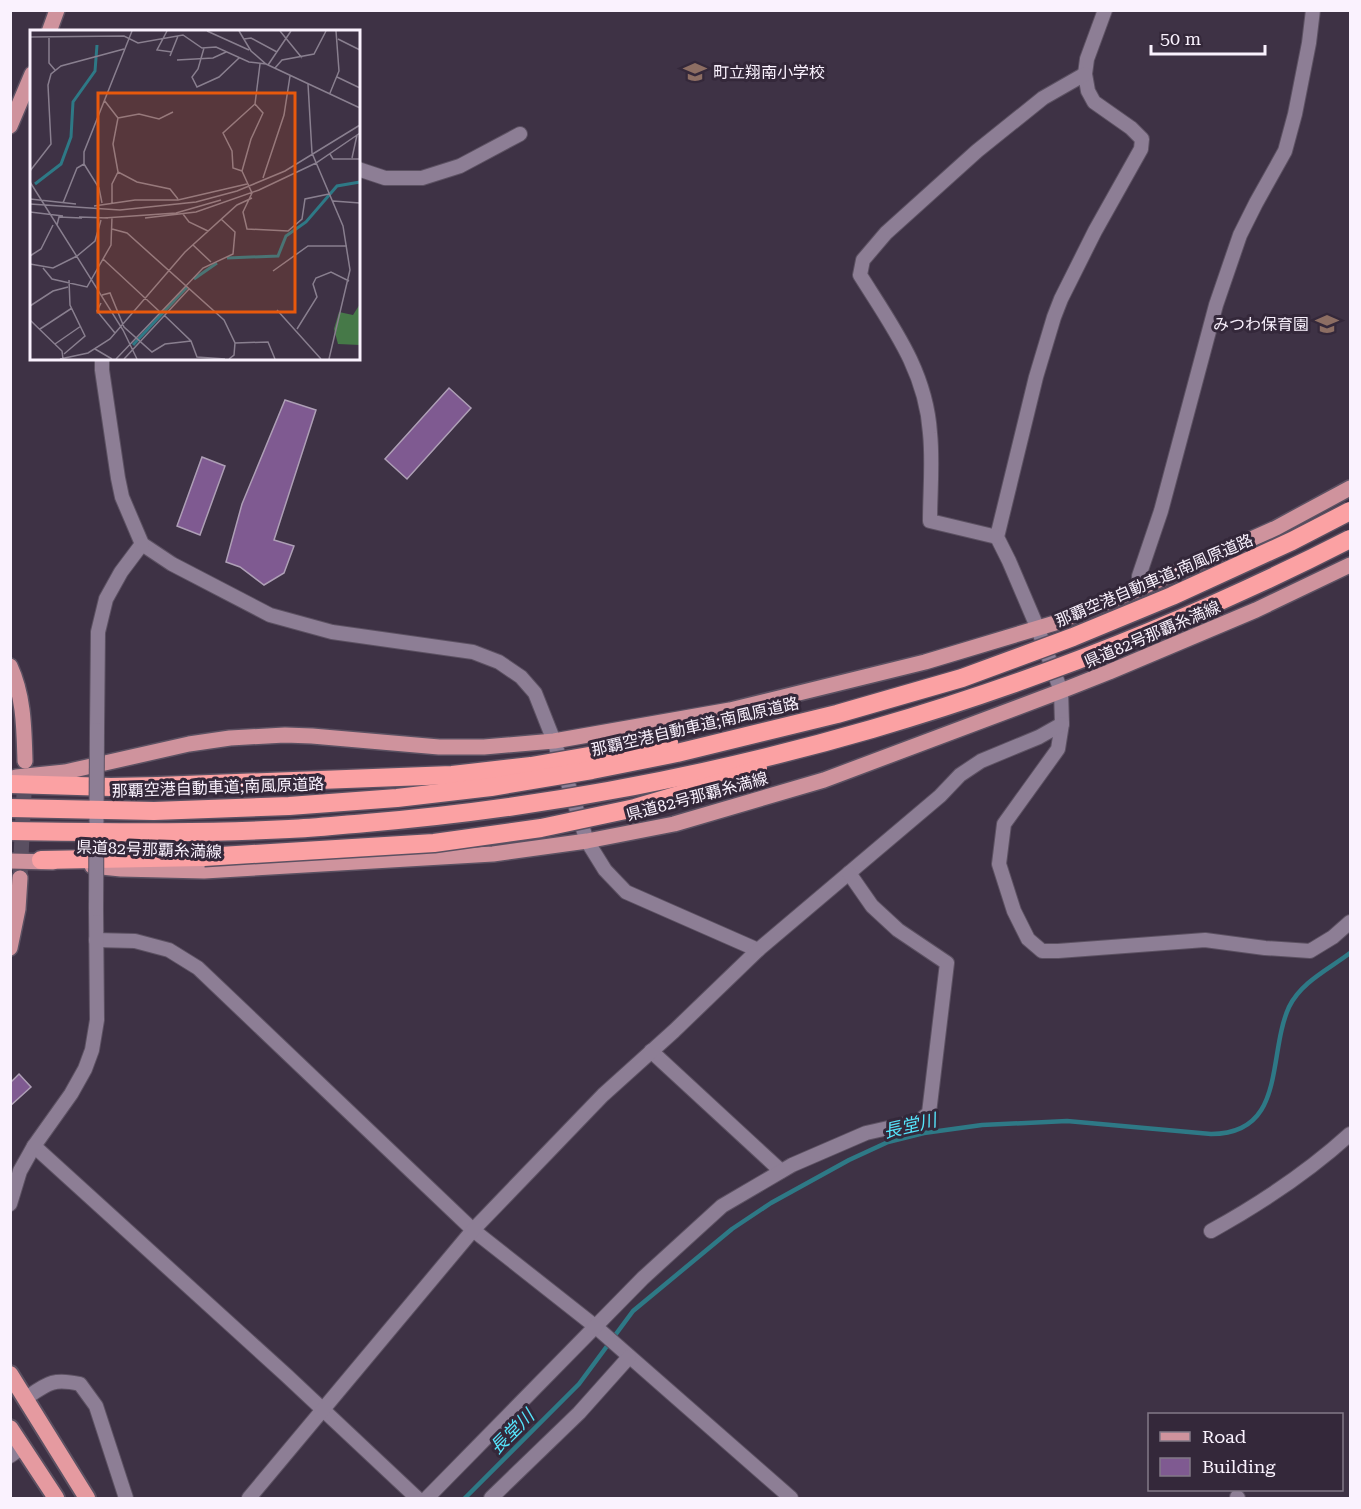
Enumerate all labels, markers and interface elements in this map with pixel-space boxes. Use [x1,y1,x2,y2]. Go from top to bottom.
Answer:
scale bar [1151,18,1265,56]
text: 50 m [1160,28,1201,49]
inset map [30,30,360,360]
school or university icon: 町立翔南小学校 [682,59,708,85]
place label: 町立翔南小学校 [713,63,825,82]
school or university icon: みつわ保育園 [1314,311,1340,337]
place label: みつわ保育園 [1213,315,1309,334]
street label: 那覇空港自動車道;南風原道路 [1053,530,1256,631]
street label: 県道82号那覇糸満線 [1081,597,1223,672]
street label: 那覇空港自動車道;南風原道路 [589,693,801,760]
street label: 県道82号那覇糸満線 [624,768,770,825]
street label: 那覇空港自動車道;南風原道路 [112,774,325,801]
street label: 県道82号那覇糸満線 [76,837,222,862]
water label: 長堂川 [881,1109,941,1142]
water label: 長堂川 [485,1404,540,1458]
legend [1148,1413,1343,1491]
text: Road [1202,1426,1247,1447]
text: Building [1202,1456,1276,1477]

